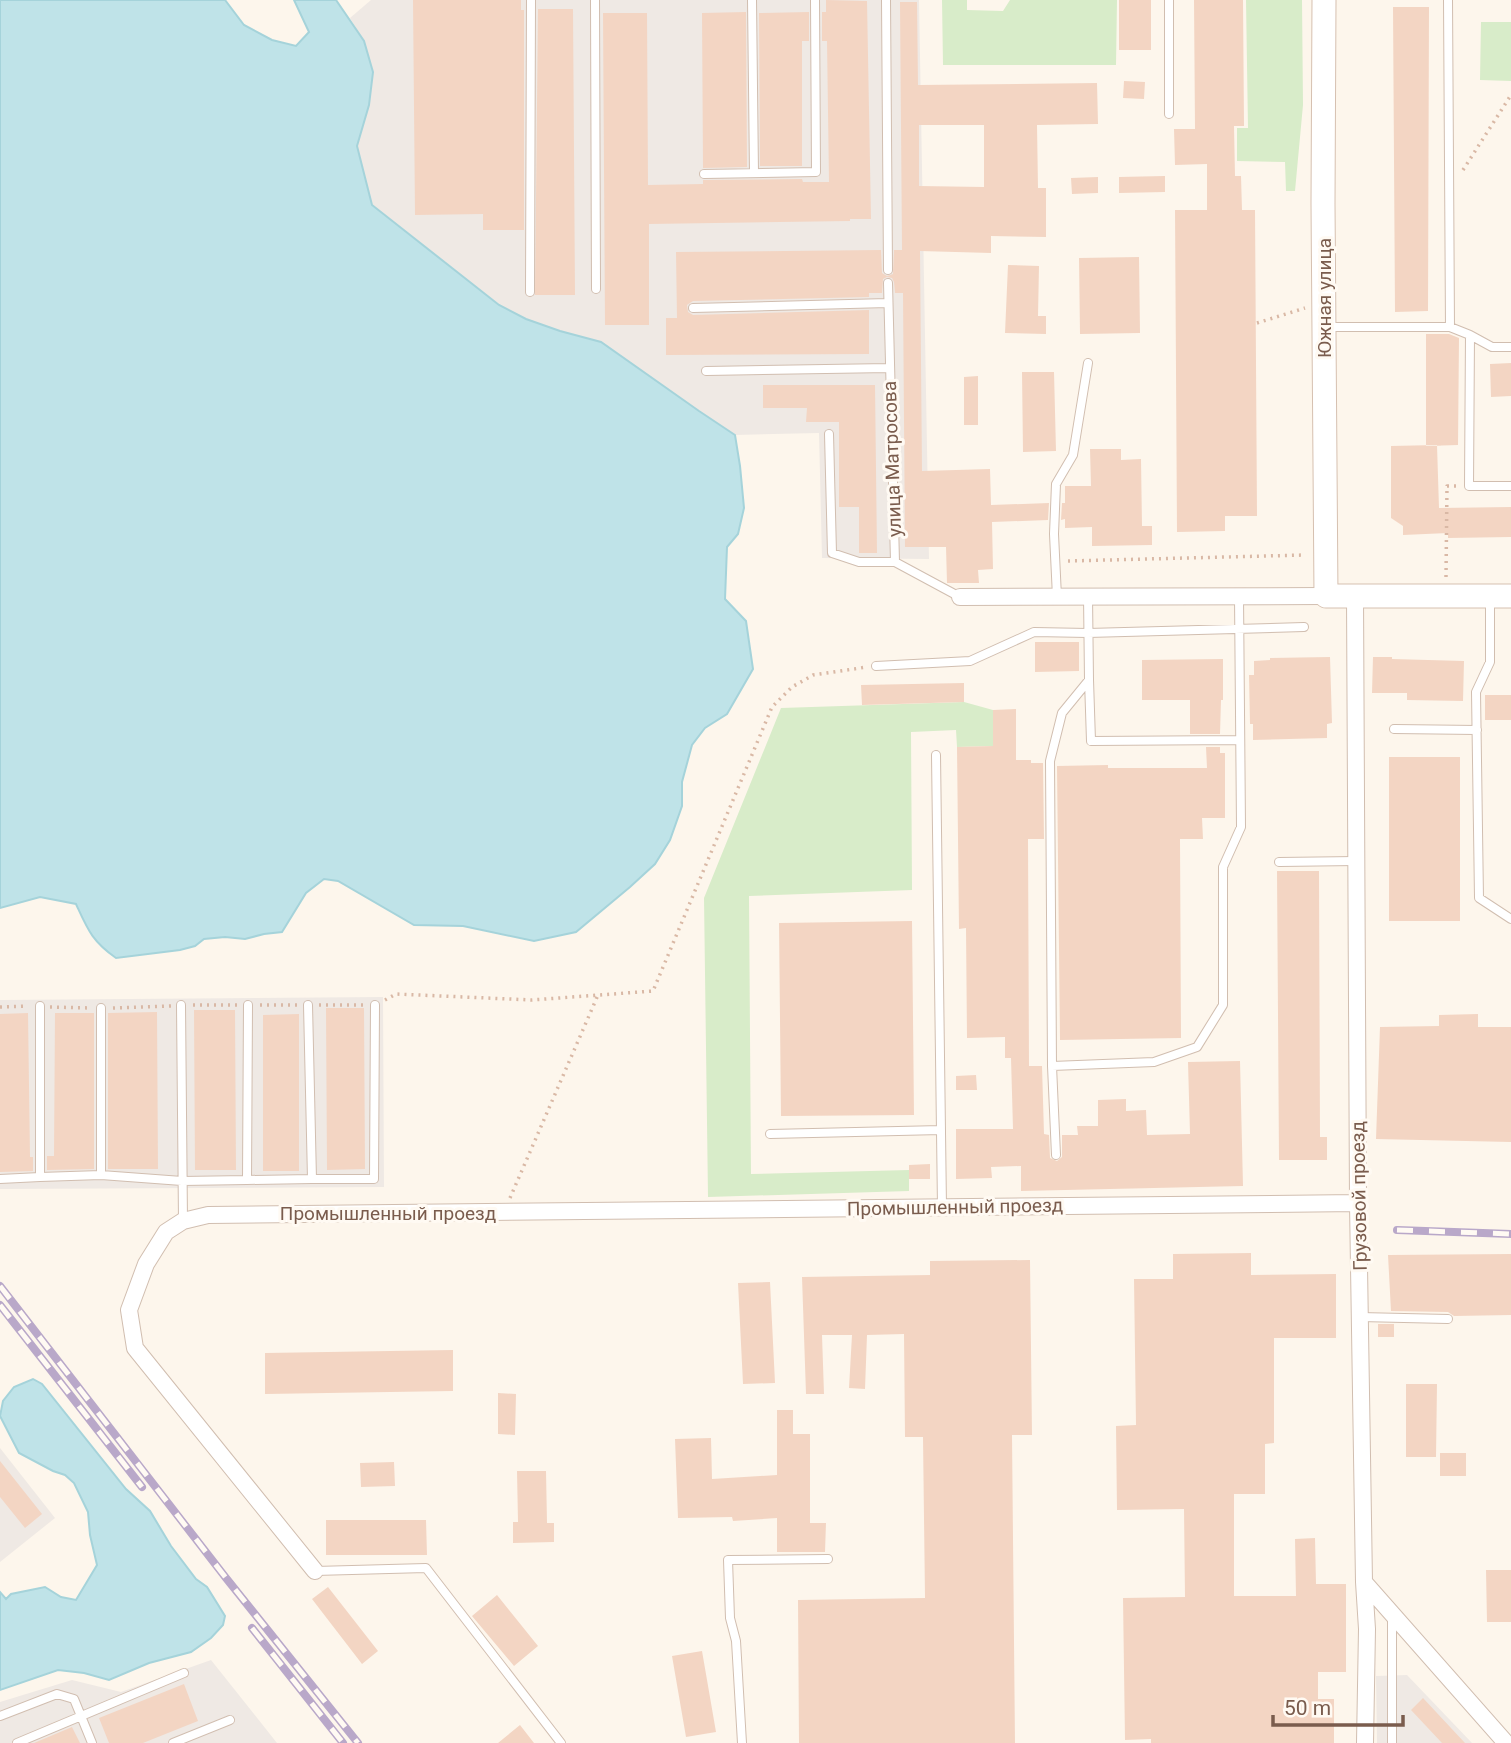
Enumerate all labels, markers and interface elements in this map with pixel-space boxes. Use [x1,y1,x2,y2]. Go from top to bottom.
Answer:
street label: Южная улица [1313,238,1336,358]
street label: улица Матросова [878,381,906,537]
street label: Грузовой проезд [1346,1121,1372,1271]
street label: Промышленный проезд [847,1194,1063,1220]
street label: Промышленный проезд [280,1202,496,1225]
scale bar [1273,1684,1402,1728]
text: 50 m [1284,1696,1331,1720]

